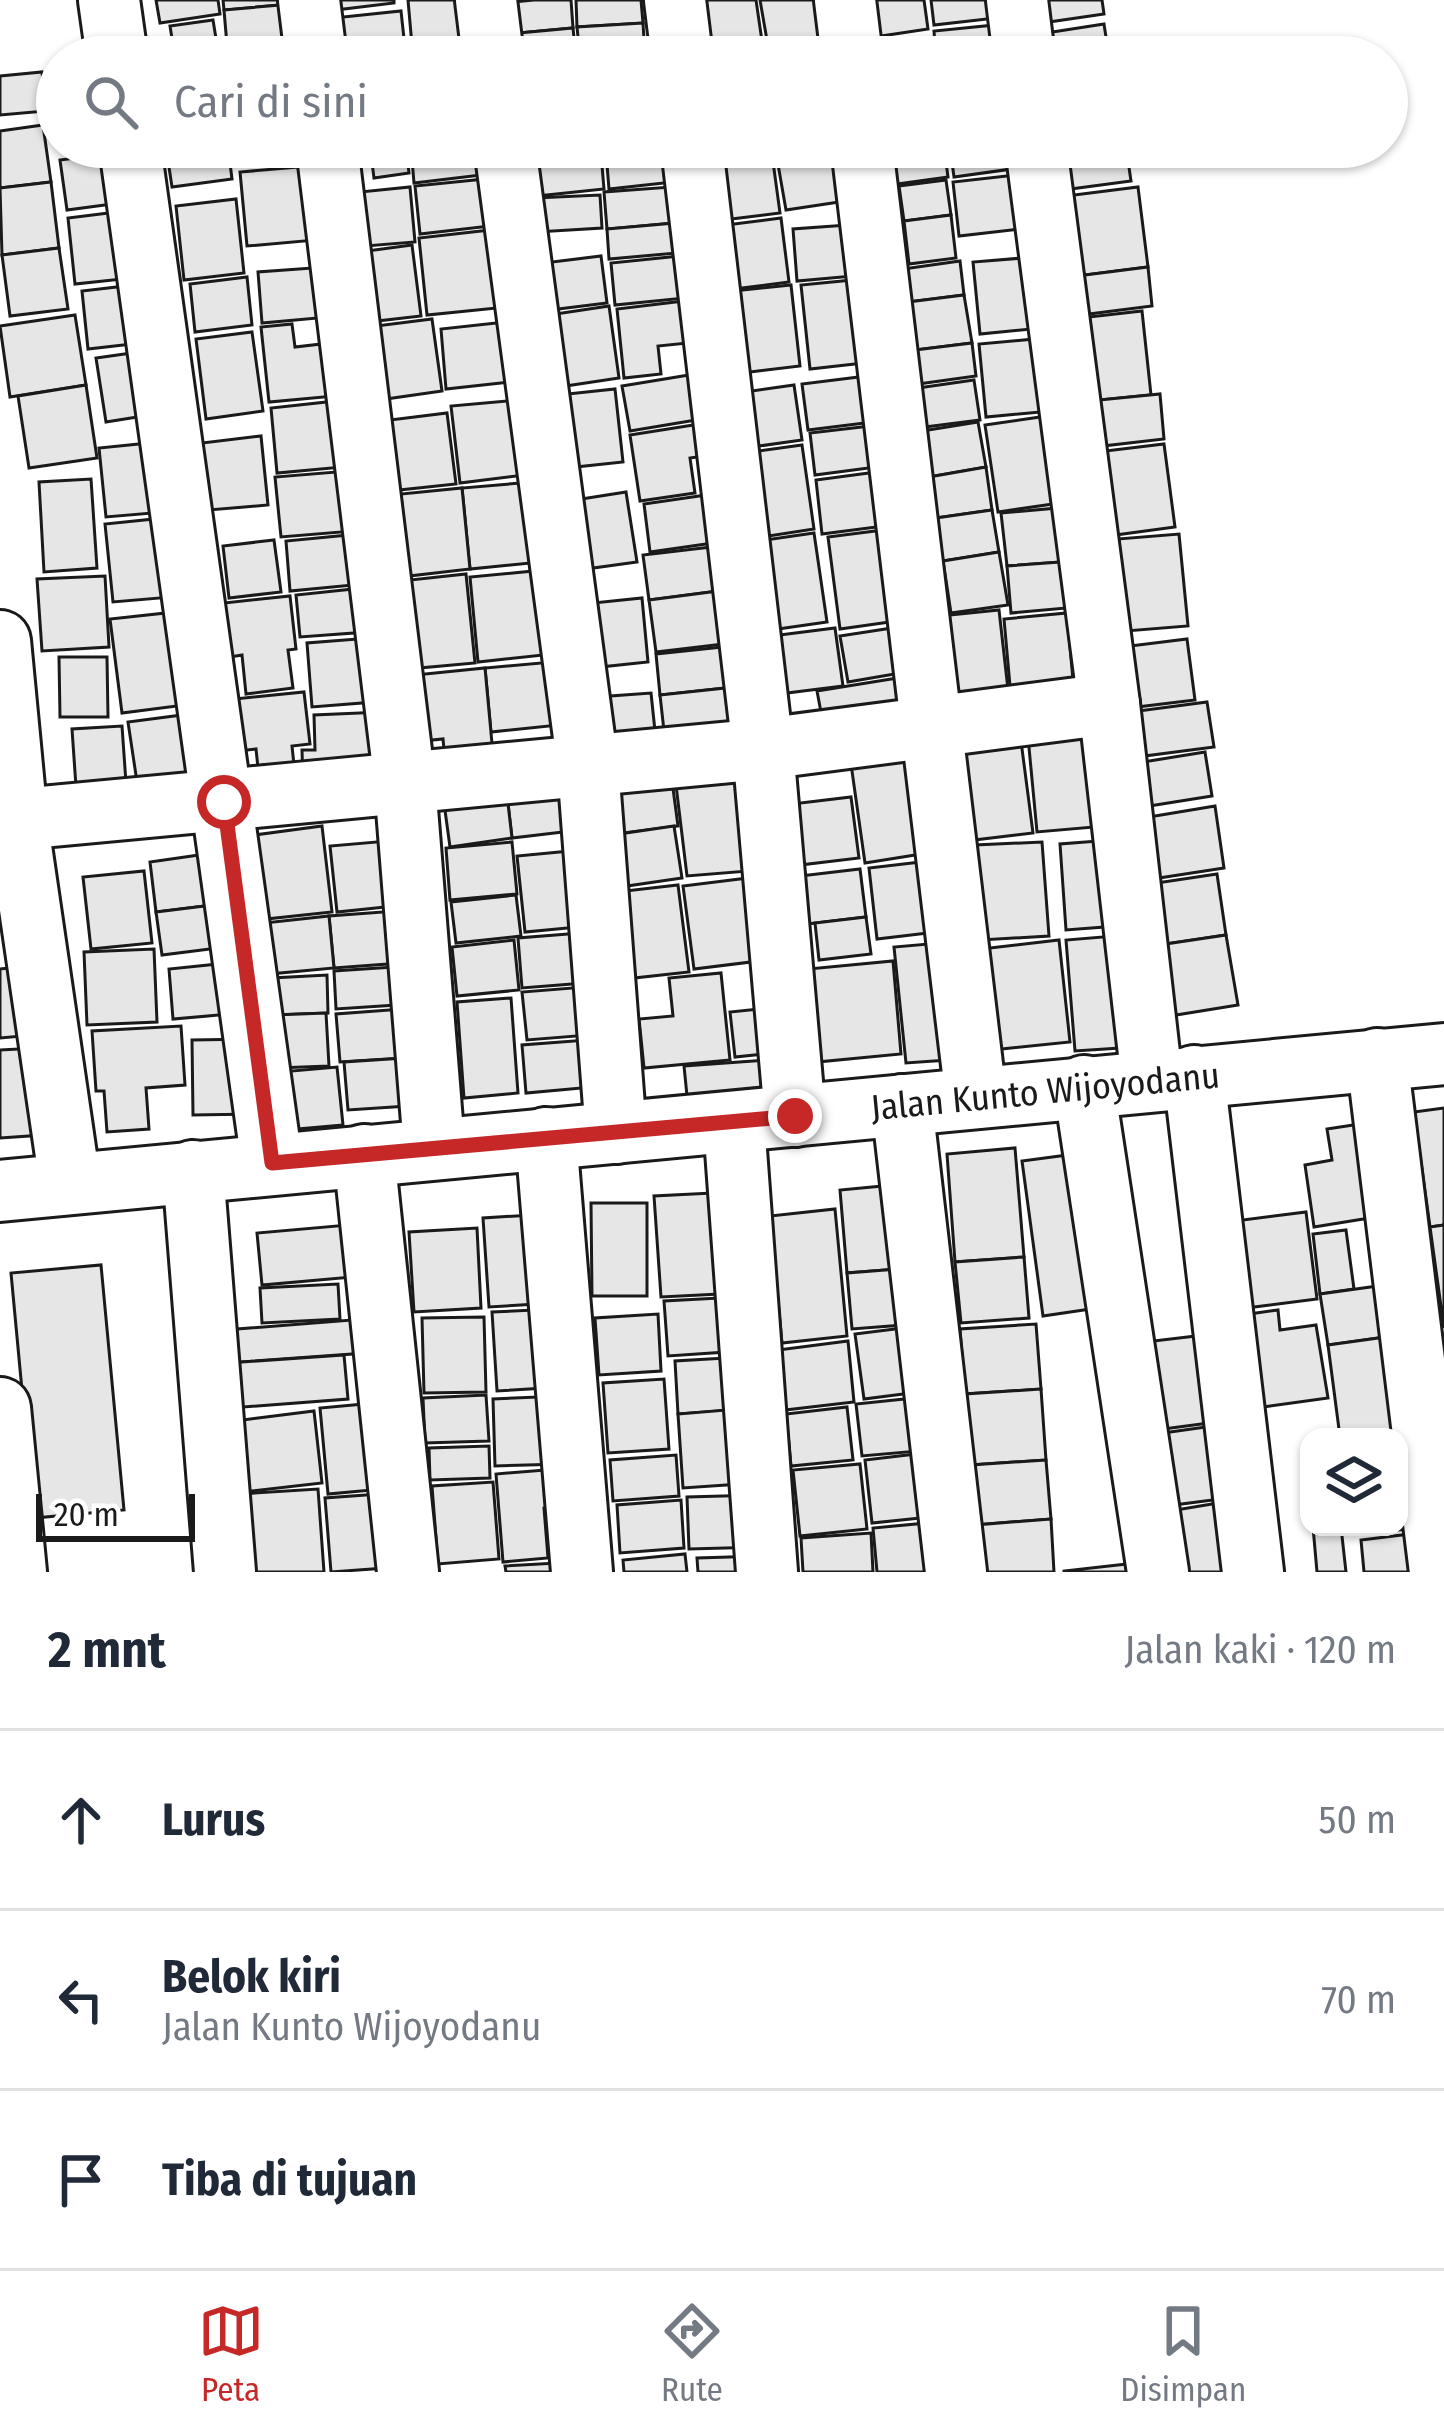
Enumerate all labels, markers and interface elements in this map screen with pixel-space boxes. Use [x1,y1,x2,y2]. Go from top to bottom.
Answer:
search box [36,36,1408,168]
icon: search [78,69,144,135]
text: Cari di sini [174,75,368,129]
route start [197,775,251,829]
street label: Jalan Kunto Wijoyodanu [869,1053,1222,1130]
route end [768,1089,822,1143]
map controls [1300,1428,1408,1536]
button: layers [1300,1428,1408,1536]
scale bar [36,1488,195,1541]
text: 20 m [54,1495,119,1535]
text: 2 mnt [48,1619,166,1681]
text: Jalan kaki · 120 m [1125,1627,1396,1673]
icon: ahead [48,1787,114,1853]
text: Lurus [162,1793,265,1847]
text: 50 m [1319,1797,1396,1843]
text: Belok kiri [162,1950,341,2004]
icon: left [48,1967,114,2033]
text: 70 m [1321,1977,1396,2023]
text: Jalan Kunto Wijoyodanu [162,2004,541,2050]
icon: arrive [48,2147,114,2213]
text: Tiba di tujuan [162,2153,417,2207]
tab: Peta [198,2298,264,2410]
tab: Rute [659,2298,725,2410]
tab: Disimpan [1120,2298,1246,2410]

